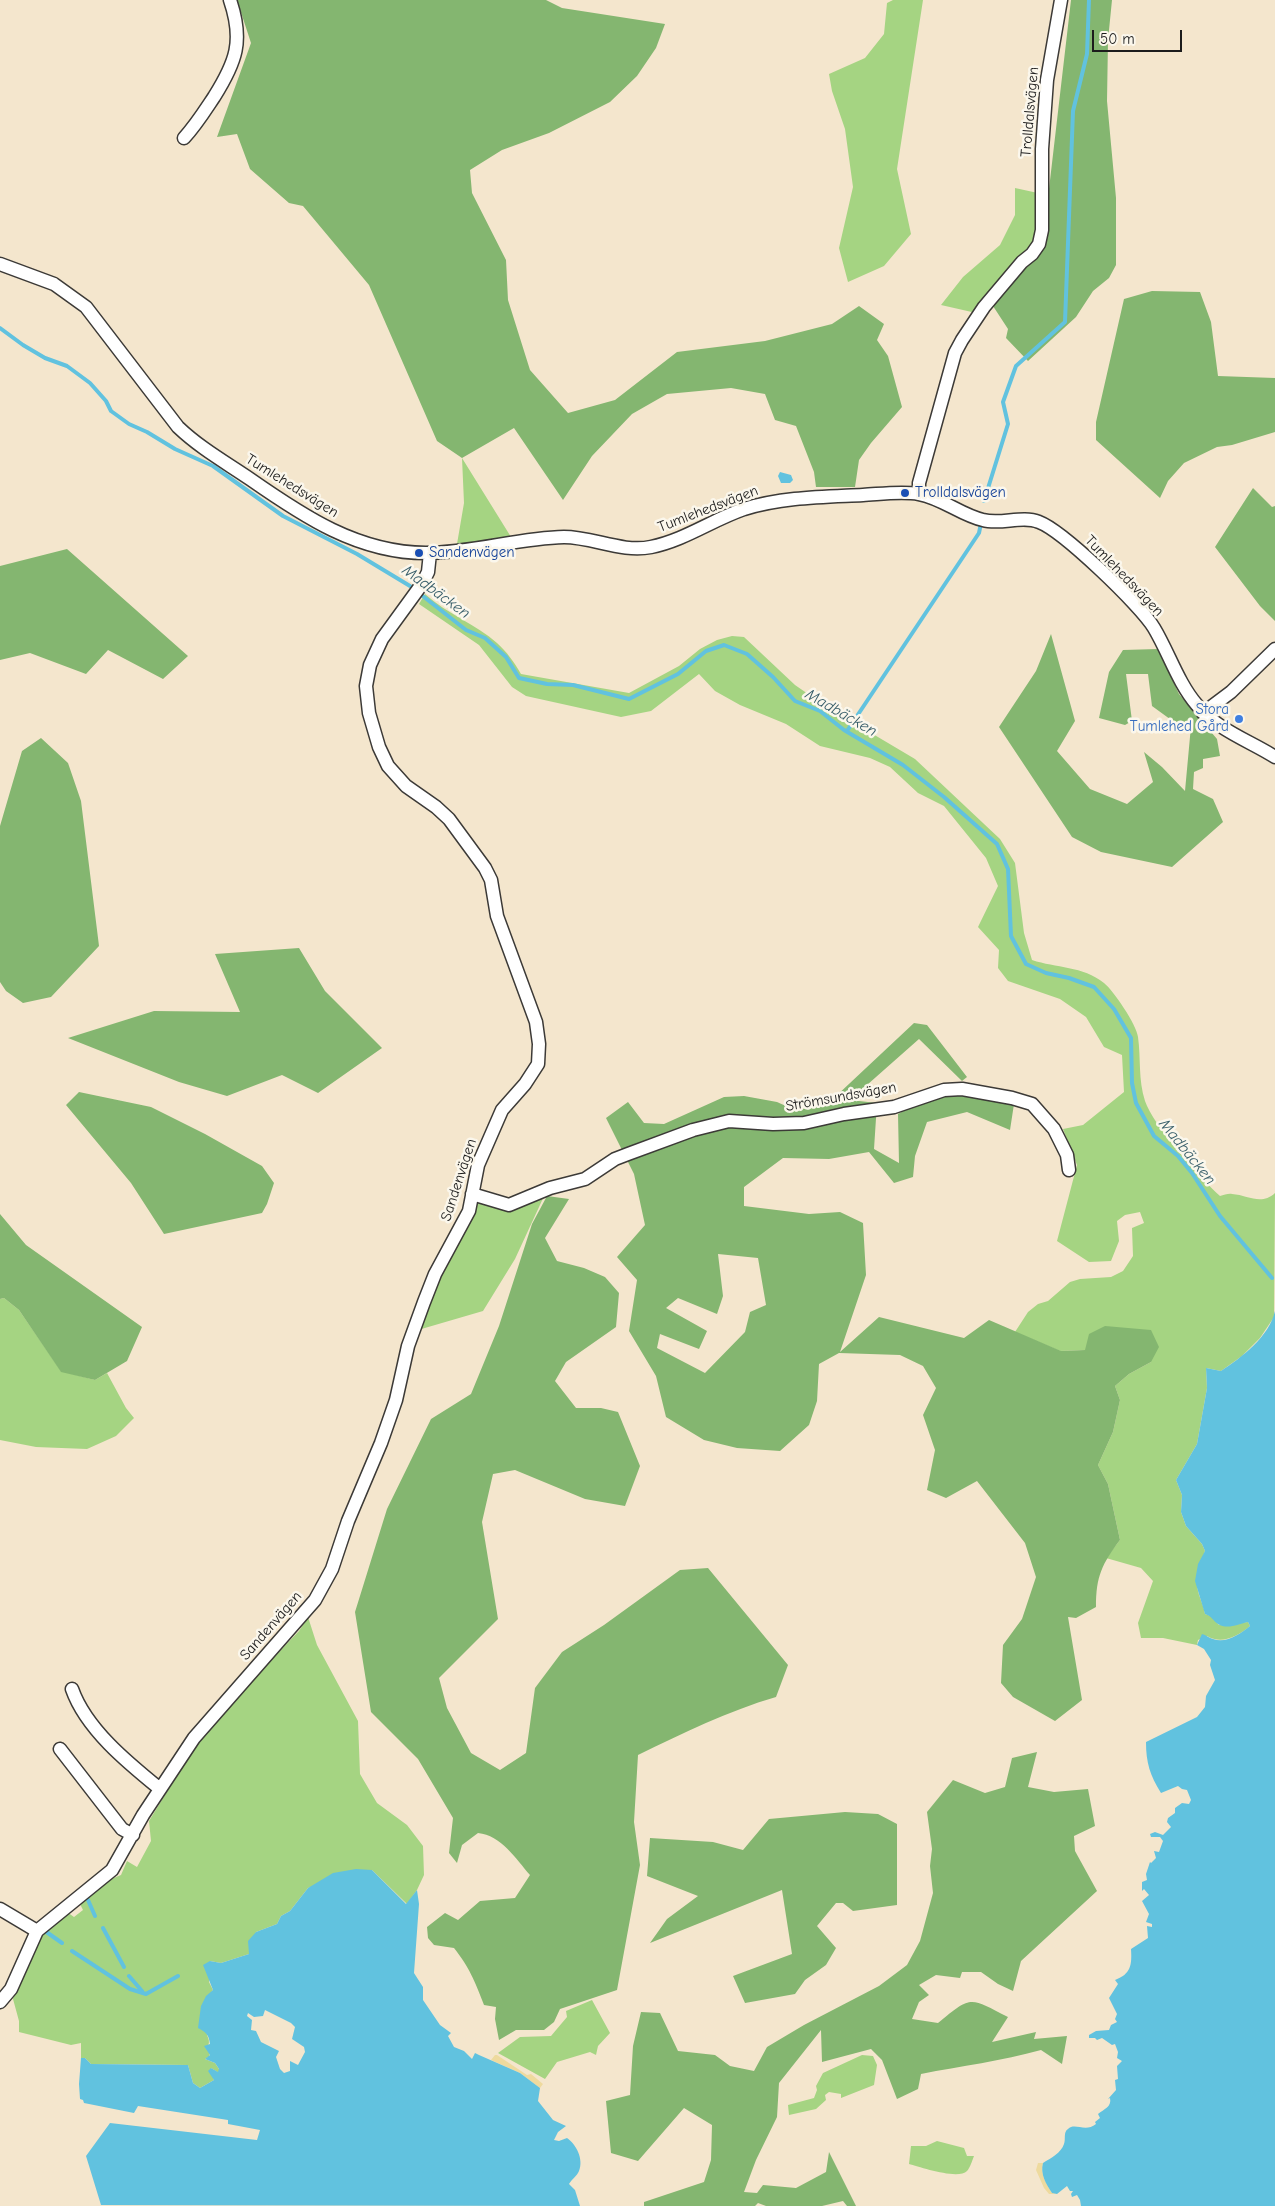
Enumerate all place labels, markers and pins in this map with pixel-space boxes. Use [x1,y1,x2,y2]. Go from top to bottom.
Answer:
place label: Trolldalsvägen [915,484,1006,502]
marker: Trolldalsvägen [899,487,911,499]
place label: Sandenvägen [429,544,515,562]
marker: Sandenvägen [413,547,425,559]
place label: Stora Tumlehed Gård [1130,701,1229,736]
marker: Stora Tumlehed Gård [1233,713,1245,725]

